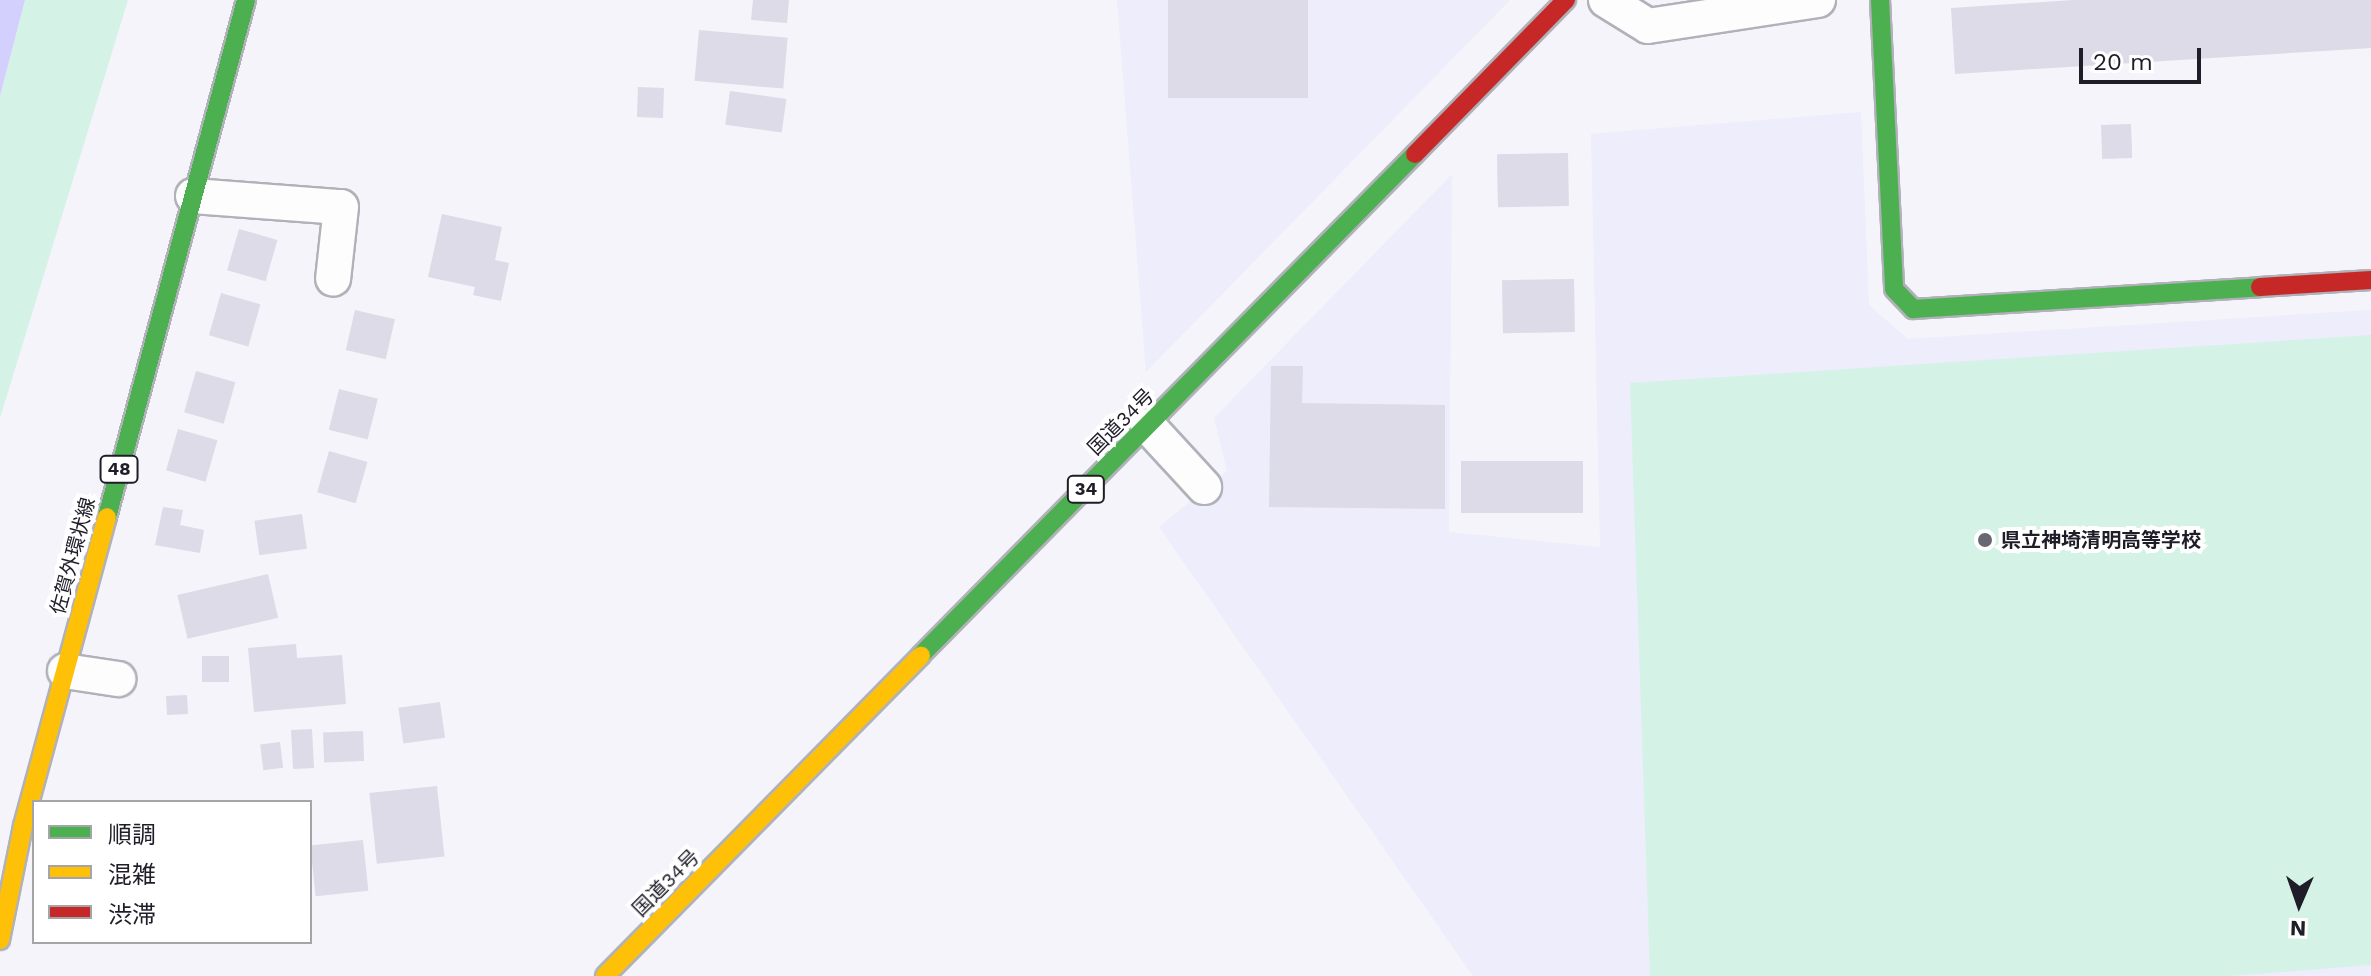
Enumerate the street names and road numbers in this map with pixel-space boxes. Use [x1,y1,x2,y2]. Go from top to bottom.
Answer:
street label: 国道34号 [1083,384,1159,460]
road number: 48 [99,455,139,483]
road number: 34 [1066,475,1106,503]
street label: 佐賀外環状線 [46,495,100,617]
street label: 国道34号 [628,845,704,921]

